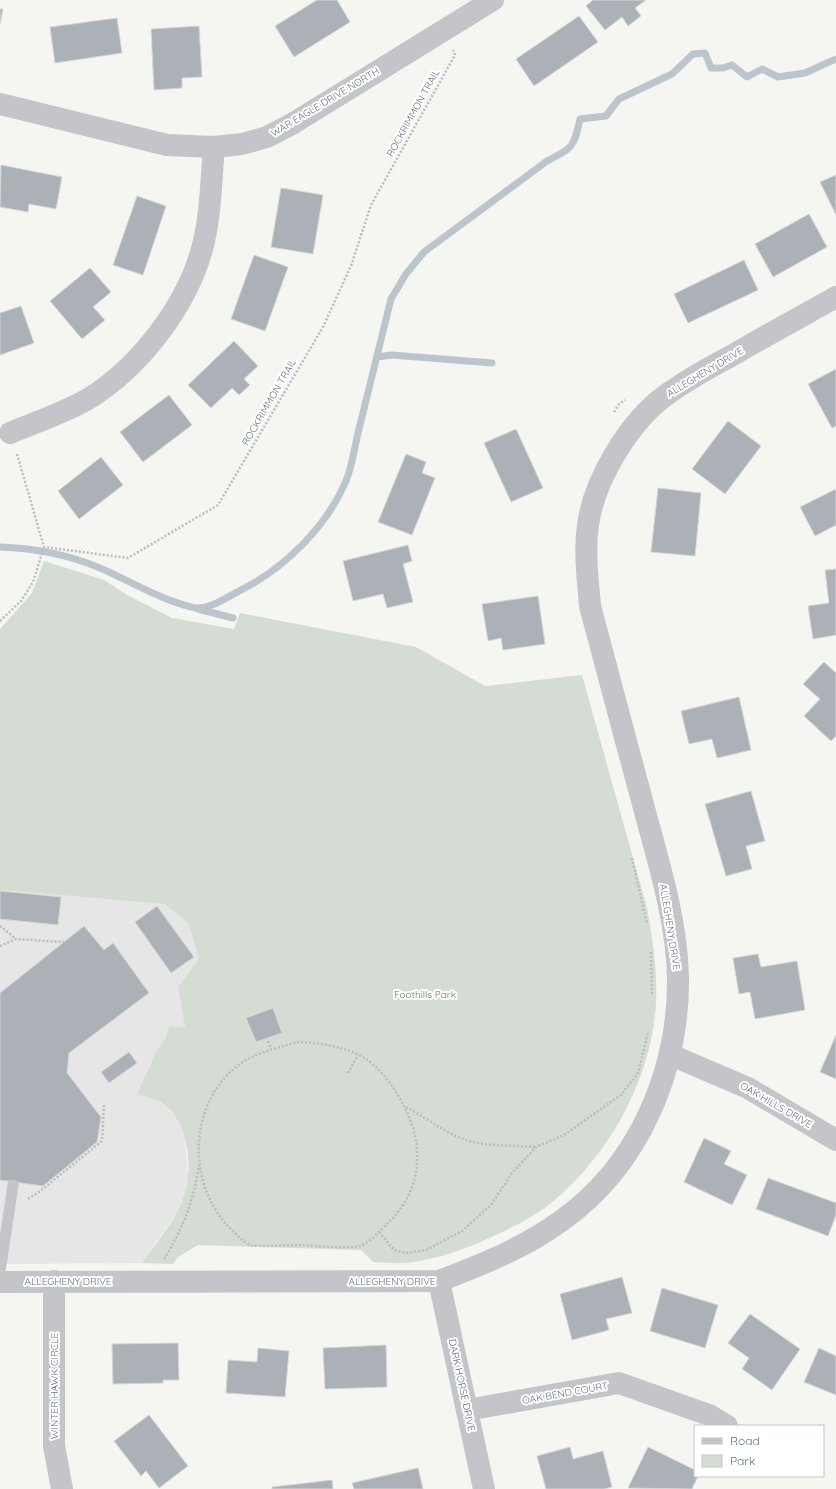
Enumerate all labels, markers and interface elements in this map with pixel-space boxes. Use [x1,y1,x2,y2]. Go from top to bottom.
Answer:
street label: WAR EAGLE DRIVE NORTH [268,64,382,140]
street label: ROCKRIMMON TRAIL [384,66,443,159]
street label: ALLEGHENY DRIVE [664,344,746,400]
street label: ROCKRIMMON TRAIL [239,356,299,448]
street label: ALLEGHENY DRIVE [657,883,683,971]
park label: Foothills Park [394,988,456,1001]
street label: OAK HILLS DRIVE [738,1079,815,1131]
street label: ALLEGHENY DRIVE [25,1275,112,1288]
street label: ALLEGHENY DRIVE [349,1275,436,1288]
street label: WINTER HAWK CIRCLE [48,1333,61,1439]
street label: DARK HORSE DRIVE [446,1338,478,1433]
street label: OAK BEND COURT [521,1379,609,1407]
legend [694,1425,824,1477]
text: Road [730,1433,760,1448]
text: Park [730,1453,755,1468]

